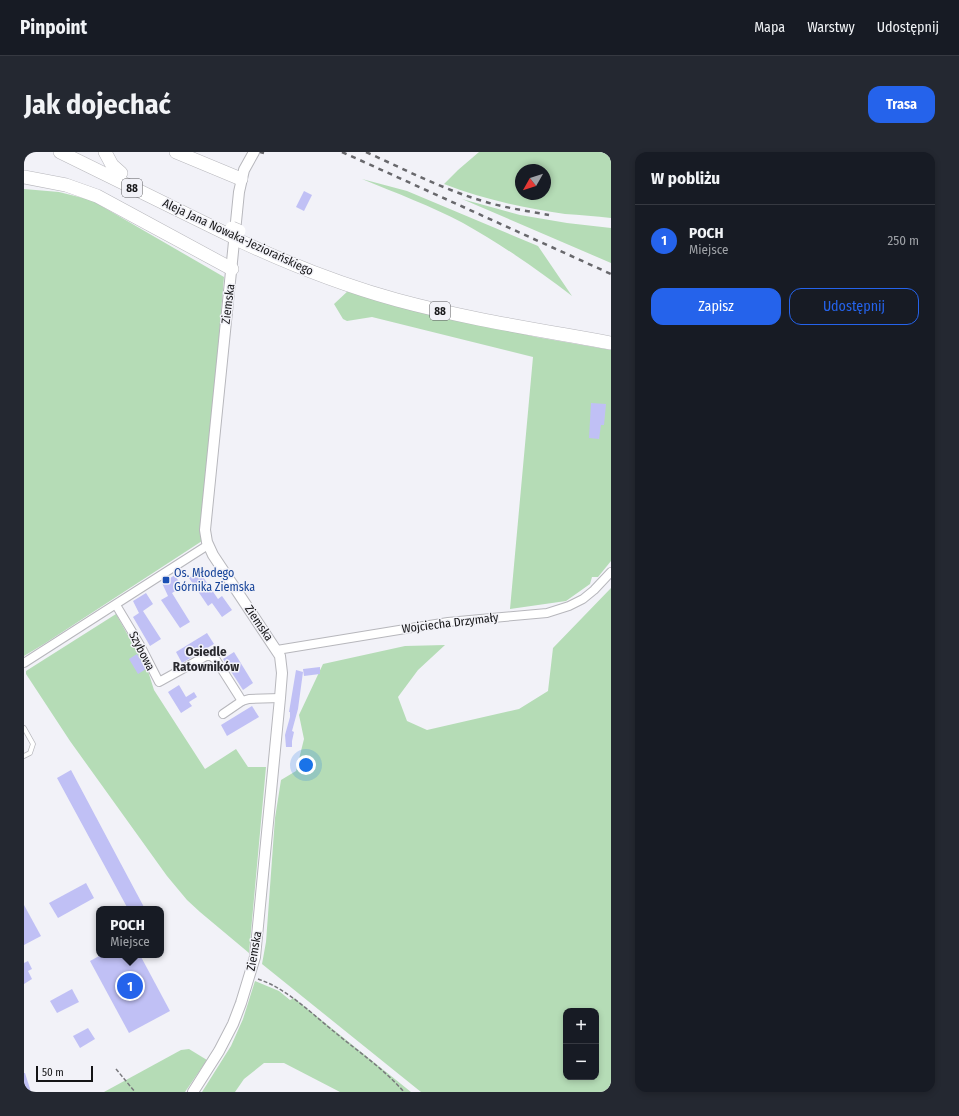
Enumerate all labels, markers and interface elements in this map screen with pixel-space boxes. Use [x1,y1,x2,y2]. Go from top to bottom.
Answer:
text: Pinpoint [20,16,87,39]
text: Mapa [754,19,785,36]
text: Warstwy [807,19,855,36]
text: Udostępnij [877,19,939,36]
button: Trasa [868,86,935,123]
text: Jak dojechać [24,88,171,121]
north arrow [515,164,551,200]
text: W pobliżu [651,168,720,189]
road number: 88 [122,179,142,197]
street label: Aleja Jana Nowaka-Jeziorańskiego [160,196,316,278]
text: POCH [689,224,724,242]
text: 1 [661,233,667,248]
text: 250 m [887,233,919,248]
text: Miejsce [689,242,729,257]
street label: Ziemska [219,283,237,325]
button: Zapisz [651,288,781,325]
button: Udostępnij [789,288,919,325]
road number: 88 [430,302,450,320]
place label: Os. Młodego Górnika Ziemska [174,566,255,594]
marker: Os. Młodego Górnika Ziemska [161,575,171,585]
street label: Ziemska [242,602,276,644]
street label: Wojciecha Drzymały [401,610,500,636]
street label: Szybowa [126,629,158,673]
district label: Osiedle Ratowników [173,644,239,674]
your location [296,755,316,775]
popup [96,906,164,958]
text: POCH [110,916,145,934]
street label: Ziemska [244,930,264,972]
text: Miejsce [110,934,150,949]
pin: 1 [117,971,143,1001]
map controls [563,1008,599,1080]
button: + [563,1008,599,1044]
button: − [563,1044,599,1080]
scale bar [36,1064,93,1083]
text: 50 m [42,1066,64,1079]

